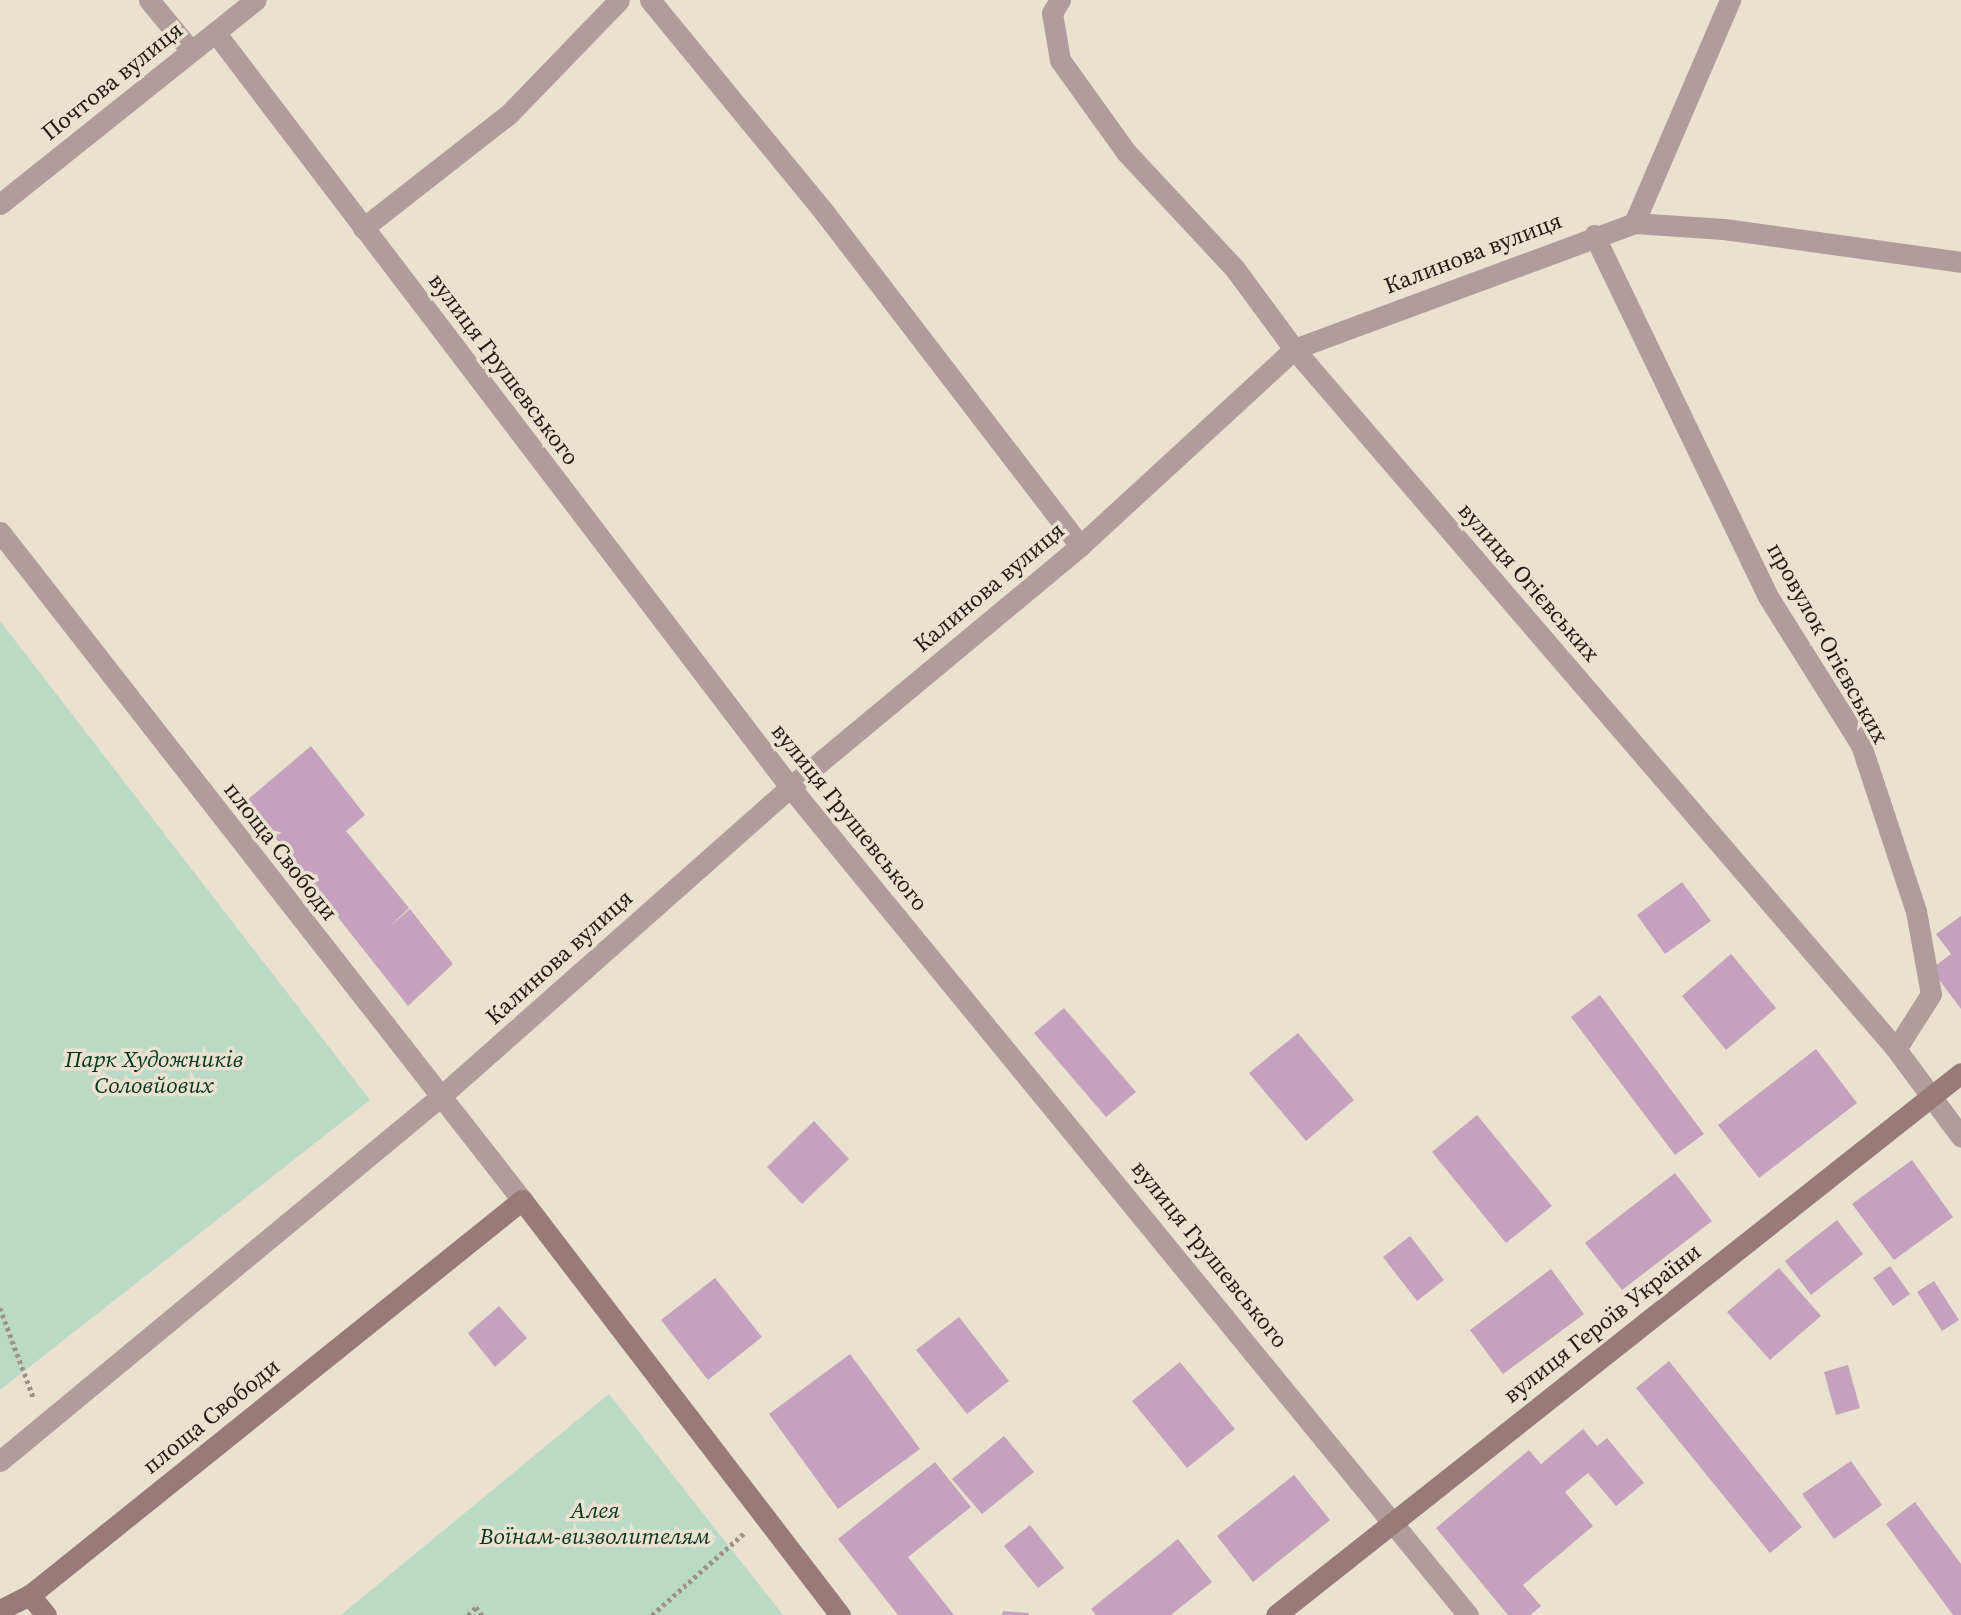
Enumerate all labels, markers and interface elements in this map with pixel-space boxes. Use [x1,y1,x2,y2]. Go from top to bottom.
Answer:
street label: Почтова вулиця [36,16,188,146]
street label: Калинова вулиця [1380,206,1566,300]
street label: вулиця Грушевського [423,268,585,470]
street label: вулиця Огієвських [1452,497,1606,667]
street label: Калинова вулиця [908,516,1070,658]
street label: провулок Огієвських [1761,538,1895,748]
street label: вулиця Грушевського [766,718,934,916]
street label: площа Свободи [218,776,344,926]
street label: Калинова вулиця [480,884,638,1030]
park label: Парк Художників Соловйових [65,1045,243,1099]
street label: вулиця Грушевського [1126,1155,1294,1353]
street label: вулиця Героїв України [1498,1237,1706,1409]
street label: площа Свободи [137,1352,285,1480]
park label: Алея Воїнам-визволителям [480,1496,710,1550]

